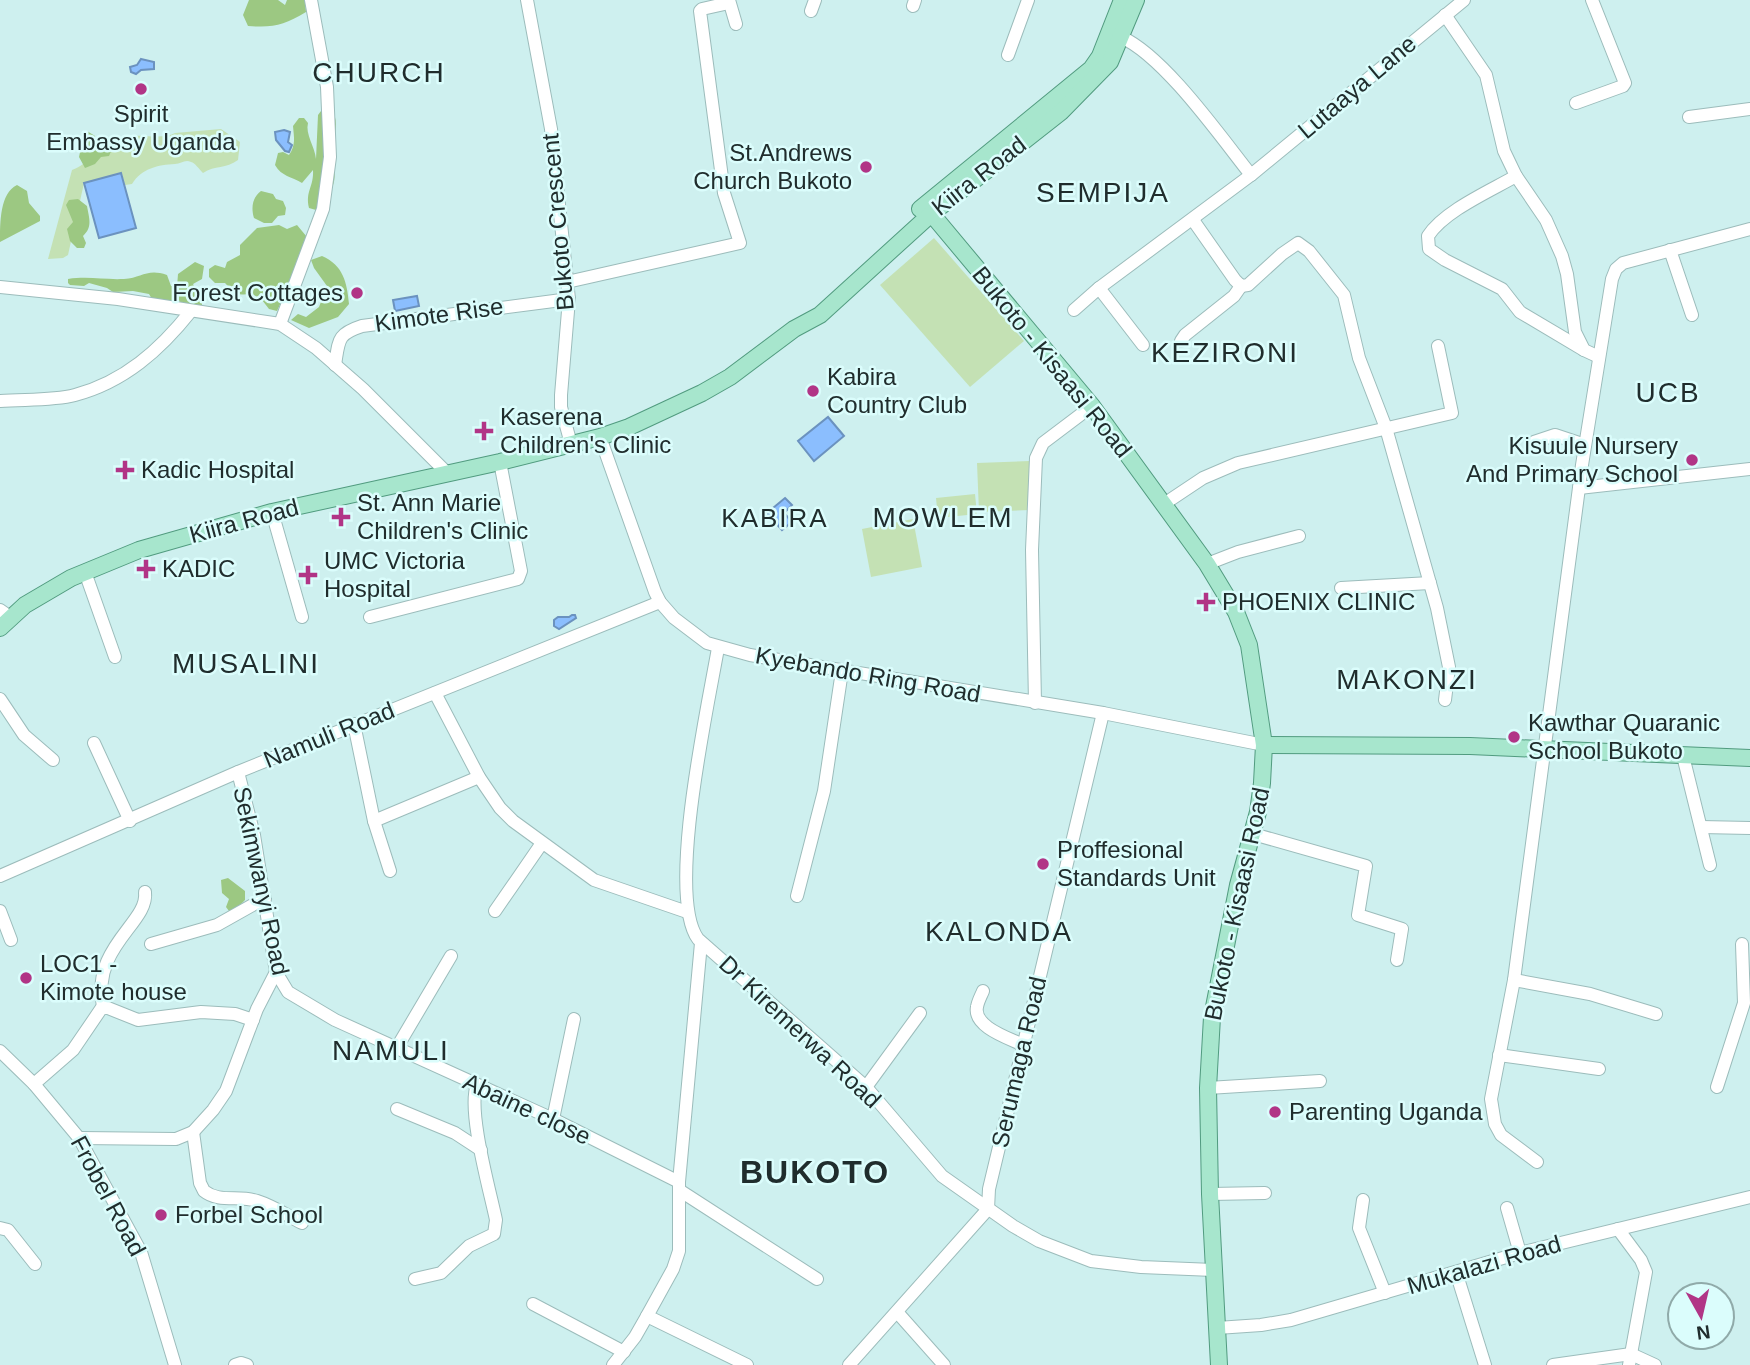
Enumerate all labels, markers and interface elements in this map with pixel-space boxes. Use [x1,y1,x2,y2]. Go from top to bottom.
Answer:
street label: Lutaaya Lane [1292,30,1421,144]
district label: CHURCH [312,57,446,88]
marker: Spirit Embassy Uganda [133,81,149,97]
place label: Spirit Embassy Uganda [46,100,236,155]
street label: Kiira Road [926,130,1031,221]
street label: Bukoto Crescent [536,132,579,312]
place label: St.Andrews Church Bukoto [693,139,852,194]
marker: St.Andrews Church Bukoto [858,159,874,175]
district label: SEMPIJA [1036,177,1170,208]
street label: Bukoto - Kisaasi Road [967,261,1138,462]
place label: Forest Cottages [172,279,343,306]
marker: Forest Cottages [349,285,365,301]
street label: Kimote Rise [373,292,505,337]
district label: KEZIRONI [1151,337,1299,368]
place label: Kabira Country Club [827,363,967,418]
district label: UCB [1635,377,1701,408]
marker: Kabira Country Club [805,383,821,399]
place label: Kaserena Children's Clinic [500,403,671,458]
marker: Kaserena Children's Clinic [474,421,494,441]
place label: Kisuule Nursery And Primary School [1466,432,1678,487]
marker: Kisuule Nursery And Primary School [1684,452,1700,468]
place label: Kadic Hospital [141,456,294,483]
marker: Kadic Hospital [115,460,135,480]
place label: St. Ann Marie Children's Clinic [357,489,528,544]
street label: Kiira Road [186,493,301,548]
district label: MOWLEM [872,502,1014,533]
district label: KABIRA [721,503,829,533]
marker: St. Ann Marie Children's Clinic [331,507,351,527]
place label: UMC Victoria Hospital [324,547,466,602]
place label: KADIC [162,555,235,582]
marker: KADIC [136,559,156,579]
marker: UMC Victoria Hospital [298,565,318,585]
place label: PHOENIX CLINIC [1222,588,1415,615]
marker: PHOENIX CLINIC [1196,592,1216,612]
street label: Kyebando Ring Road [753,641,983,708]
district label: MUSALINI [172,648,320,679]
district label: MAKONZI [1336,664,1478,695]
street label: Namuli Road [259,696,398,773]
place label: Kawthar Quaranic School Bukoto [1528,709,1720,764]
marker: Kawthar Quaranic School Bukoto [1506,729,1522,745]
street label: Sekimwanyi Road [228,784,295,978]
street label: Bukoto - Kisaasi Road [1199,785,1274,1023]
place label: Proffesional Standards Unit [1057,836,1216,891]
marker: Proffesional Standards Unit [1035,856,1051,872]
district label: KALONDA [925,916,1073,947]
place label: LOC1 - Kimote house [40,950,187,1005]
street label: Dr Kiremerwa Road [714,950,887,1113]
marker: LOC1 - Kimote house [18,970,34,986]
street label: Serumaga Road [986,974,1051,1150]
district label: NAMULI [332,1035,450,1066]
street label: Abaine close [459,1067,595,1150]
place label: Parenting Uganda [1289,1098,1483,1125]
marker: Parenting Uganda [1267,1104,1283,1120]
street label: Frobel Road [66,1131,151,1260]
district label: BUKOTO [740,1154,890,1190]
place label: Forbel School [175,1201,323,1228]
marker: Forbel School [153,1207,169,1223]
street label: Mukalazi Road [1404,1230,1564,1299]
north arrow [1666,1281,1736,1351]
text: N [1695,1321,1712,1344]

